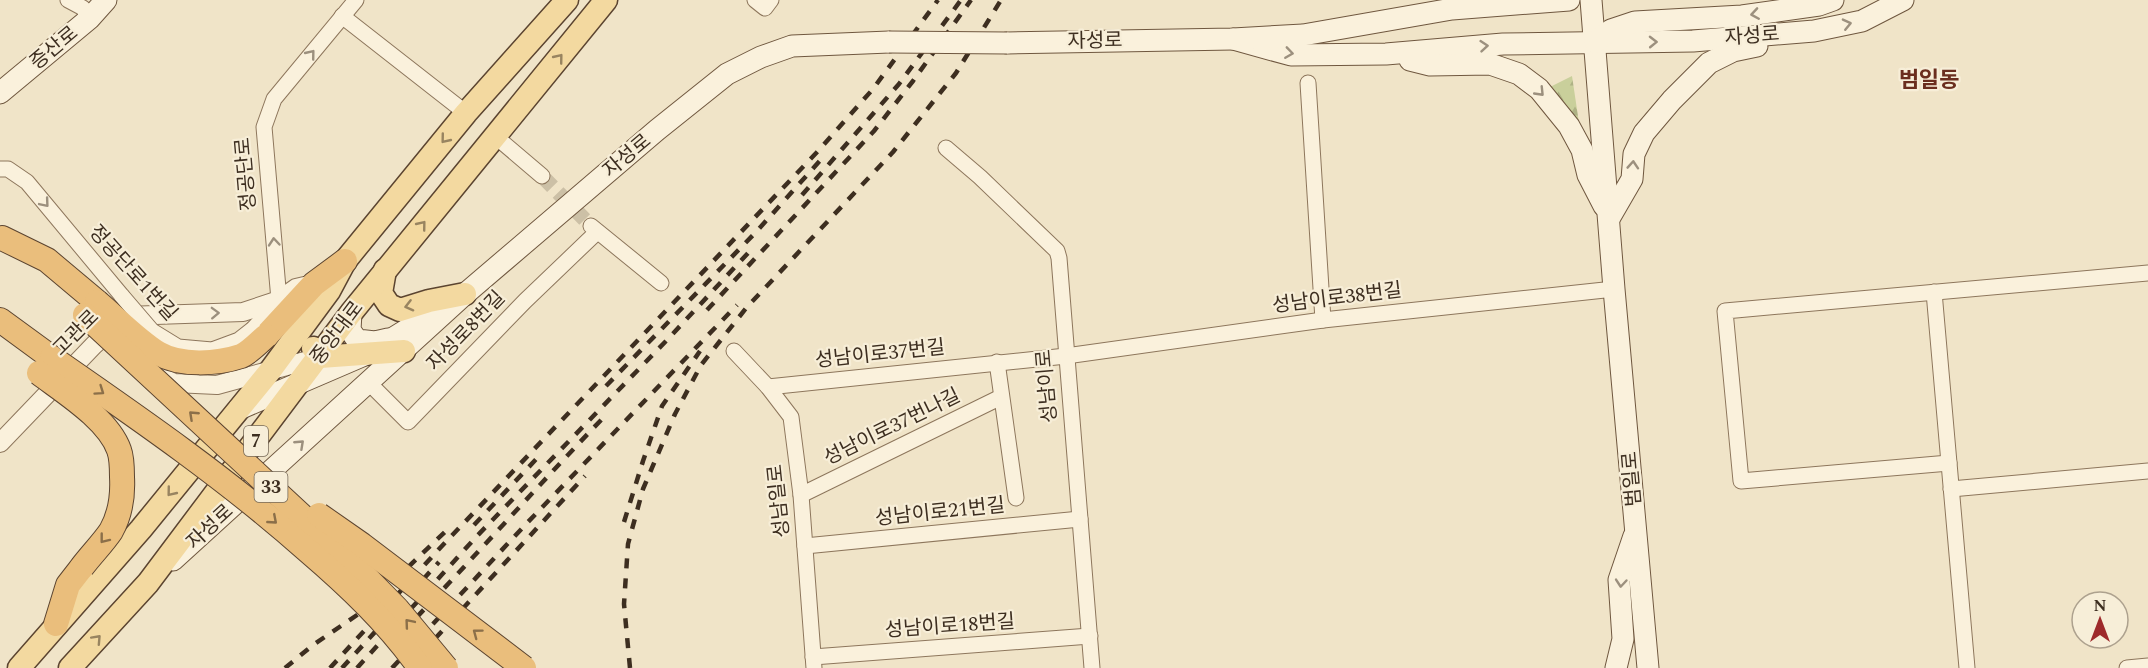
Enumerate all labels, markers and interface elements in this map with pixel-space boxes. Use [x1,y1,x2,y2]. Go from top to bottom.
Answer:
one-way arrow [1750,8,1759,20]
one-way arrow [1841,18,1851,31]
street label: 증산로 [23,19,85,77]
street label: 자성로 [1723,19,1781,53]
street label: 자성로 [1067,26,1123,56]
one-way arrow [1648,35,1657,48]
one-way arrow [1479,40,1488,53]
one-way arrow [1285,47,1294,59]
one-way arrow [304,50,315,61]
one-way arrow [552,54,563,65]
district label: 범일동 [1899,64,1959,97]
one-way arrow [1533,86,1544,96]
street label: 자성로 [596,127,658,185]
one-way arrow [441,132,452,143]
street label: 정공단로 [228,136,264,212]
one-way arrow [1627,160,1640,169]
one-way arrow [37,196,48,207]
street label: 정공단로1번길 [82,218,184,328]
one-way arrow [415,221,426,232]
one-way arrow [268,237,281,246]
street label: 성남이로38번길 [1270,275,1404,321]
street label: 자성로8번길 [420,284,512,378]
street label: 중앙대로 [303,295,371,371]
one-way arrow [404,299,414,312]
street label: 고관로 [46,303,106,363]
one-way arrow [211,307,220,319]
street label: 성남이로37번길 [814,332,946,376]
street label: 성남이로 [1029,348,1065,424]
street label: 성남이로37번나길 [819,381,965,473]
one-way arrow [93,384,104,395]
one-way arrow [189,411,200,422]
road number: 7 [244,426,268,456]
one-way arrow [293,440,303,451]
street label: 범일로 [1615,450,1649,508]
street label: 성남일로 [760,463,798,539]
road number: 33 [254,472,288,502]
one-way arrow [168,485,179,496]
street label: 성남이로21번길 [874,490,1006,534]
street label: 자성로 [180,497,240,557]
one-way arrow [266,513,277,524]
one-way arrow [100,532,111,543]
one-way arrow [1615,578,1628,588]
north arrow [2070,590,2130,650]
text: N [2093,594,2107,618]
street label: 성남이로18번길 [884,606,1016,646]
one-way arrow [405,619,416,630]
one-way arrow [473,629,484,640]
one-way arrow [90,635,101,645]

